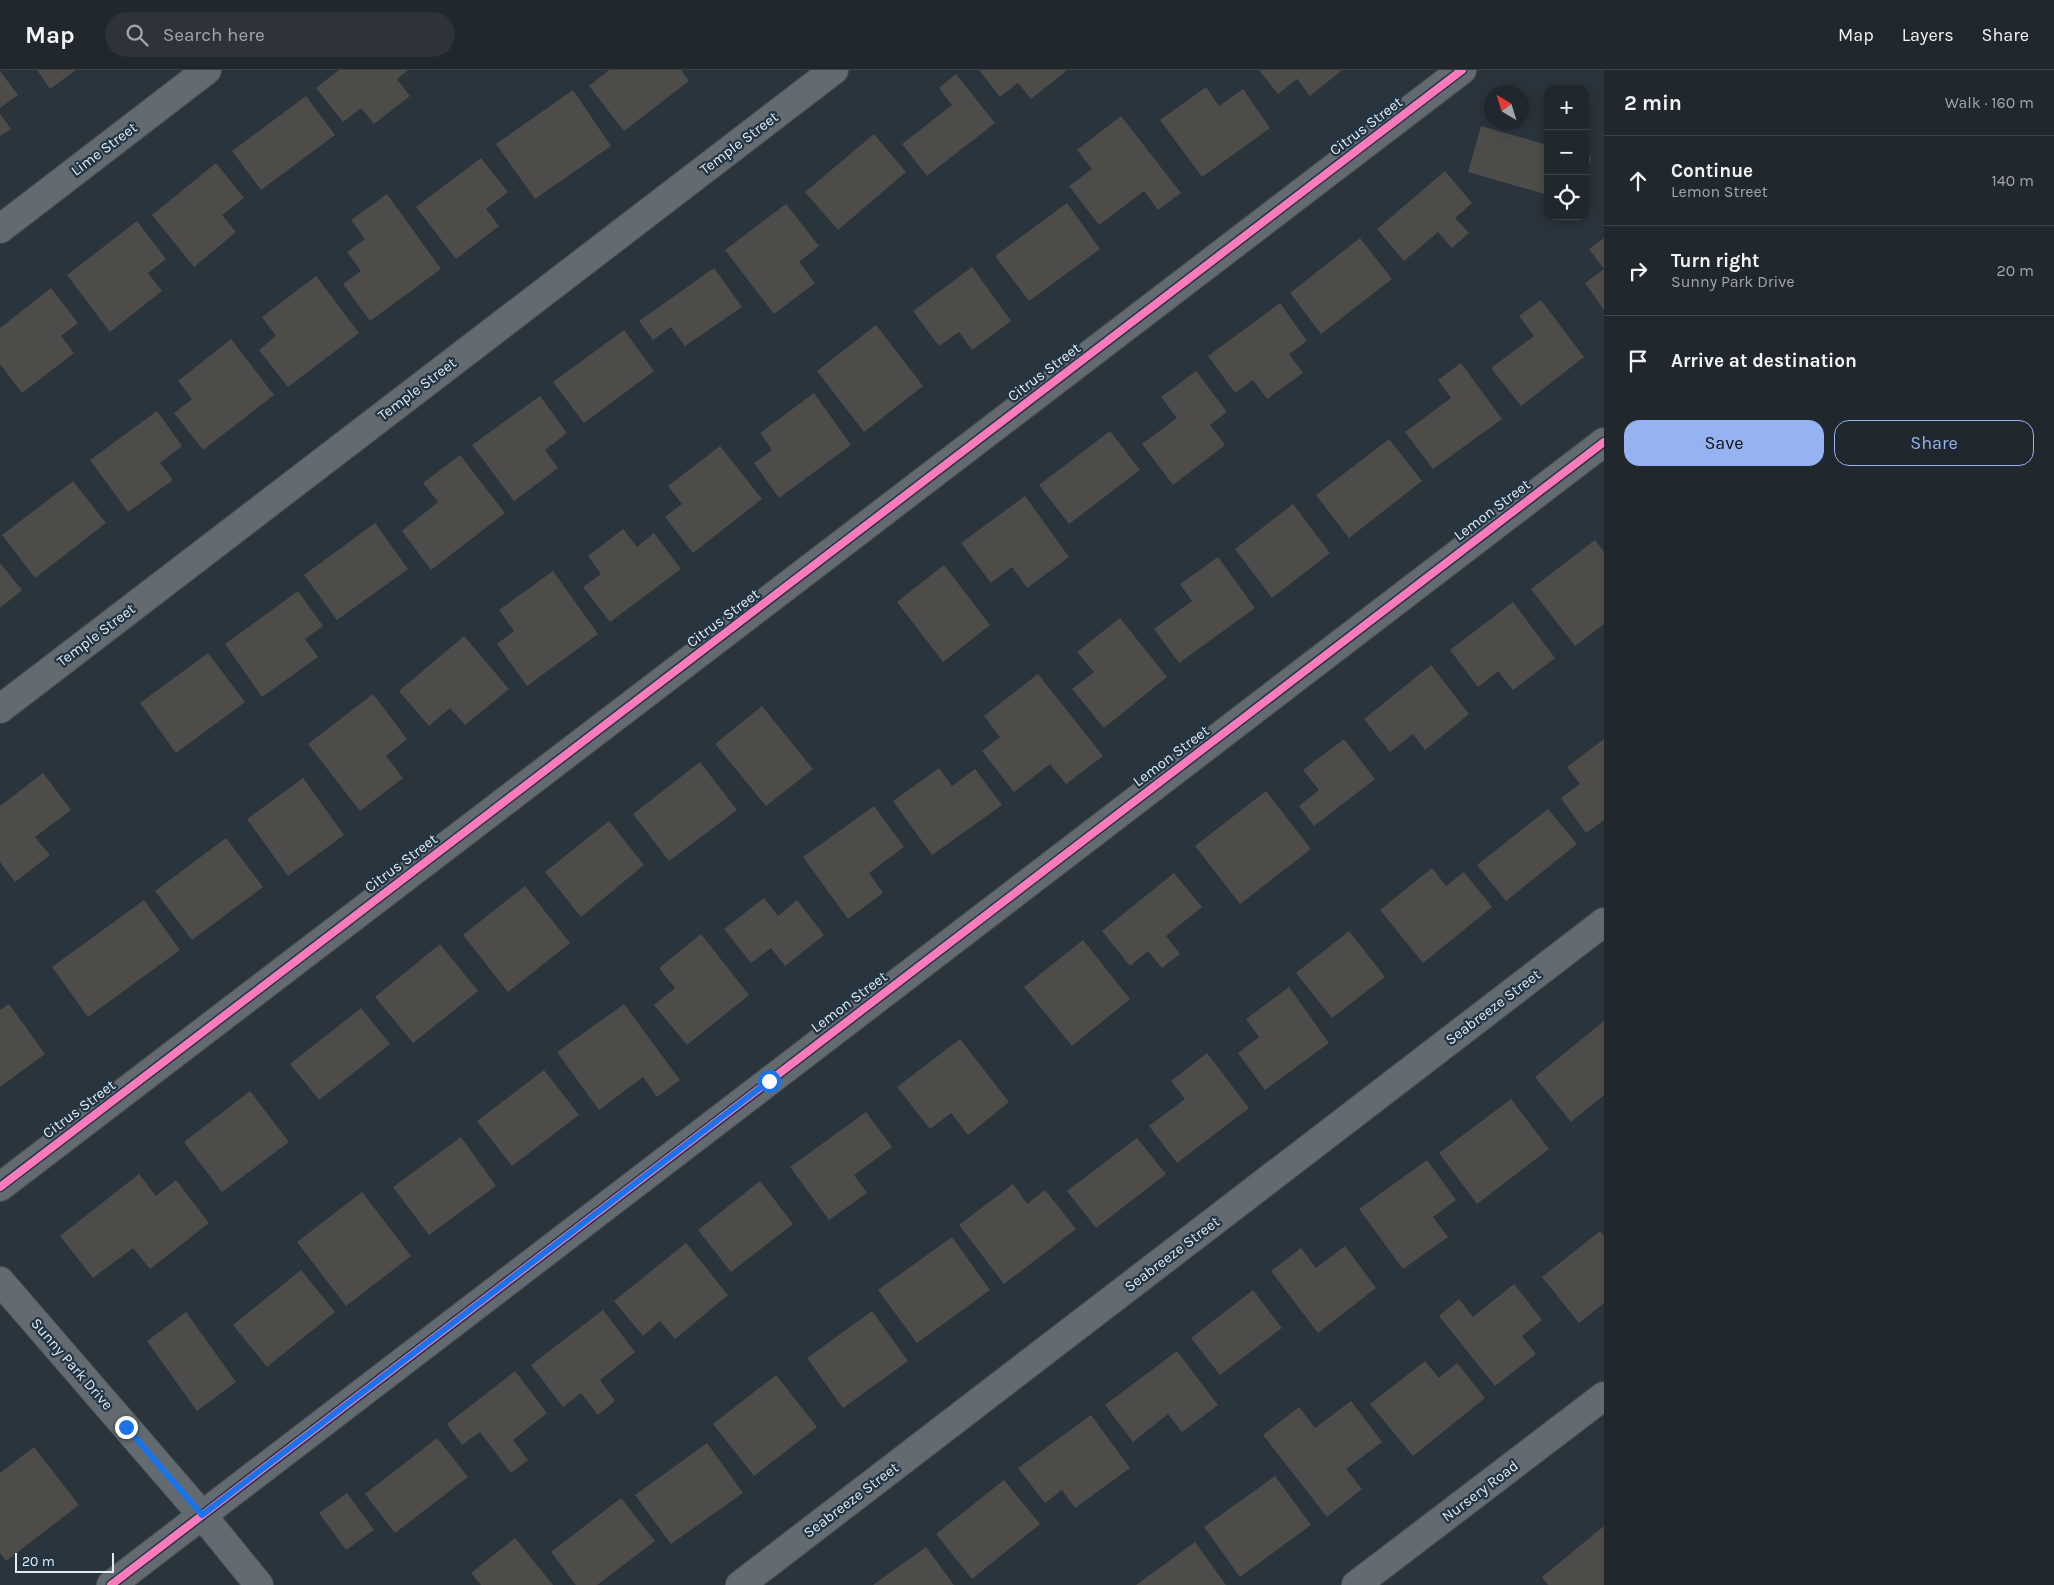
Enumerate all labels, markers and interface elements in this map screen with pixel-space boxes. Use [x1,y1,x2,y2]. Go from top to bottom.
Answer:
search box [105,12,455,57]
text: Map [25,21,75,49]
icon: search [123,21,151,49]
text: Search here [163,24,265,46]
text: Map [1838,24,1874,46]
text: Layers [1902,24,1954,46]
text: Share [1982,24,2029,46]
north arrow [1484,85,1529,130]
map controls [1544,85,1589,220]
button: + [1544,85,1589,130]
text: 2 min [1624,91,1682,115]
street label: Citrus Street [1326,93,1406,159]
text: Walk · 160 m [1945,93,2034,112]
street label: Temple Street [696,107,782,178]
street label: Lime Street [67,118,141,180]
button: − [1544,130,1589,175]
text: Continue [1671,160,1753,182]
icon: ahead [1624,167,1652,195]
text: 140 m [1992,171,2034,190]
button: locate [1544,175,1589,220]
text: Lemon Street [1671,182,1768,201]
text: Turn right [1671,250,1760,272]
icon: right [1624,257,1652,285]
text: 20 m [1996,261,2034,280]
text: Sunny Park Drive [1671,272,1795,291]
street label: Citrus Street [1004,339,1084,405]
icon: arrive [1624,347,1652,375]
text: Arrive at destination [1671,350,1857,372]
street label: Temple Street [374,353,460,424]
button: Save [1624,420,1824,466]
button: Share [1834,420,2034,466]
street label: Lemon Street [1450,475,1534,544]
street label: Citrus Street [683,585,763,651]
street label: Temple Street [53,599,139,670]
street label: Lemon Street [1129,721,1213,790]
street label: Citrus Street [361,830,441,896]
street label: Seabreeze Street [1442,965,1544,1049]
street label: Lemon Street [807,967,891,1036]
route start [758,1070,781,1093]
street label: Citrus Street [39,1076,119,1142]
street label: Seabreeze Street [1121,1212,1223,1296]
street label: Sunny Park Drive [27,1314,117,1414]
route end [115,1416,138,1439]
street label: Nursery Road [1438,1456,1522,1526]
street label: Seabreeze Street [800,1458,902,1542]
scale bar [15,1550,114,1573]
text: 20 m [22,1553,55,1570]

